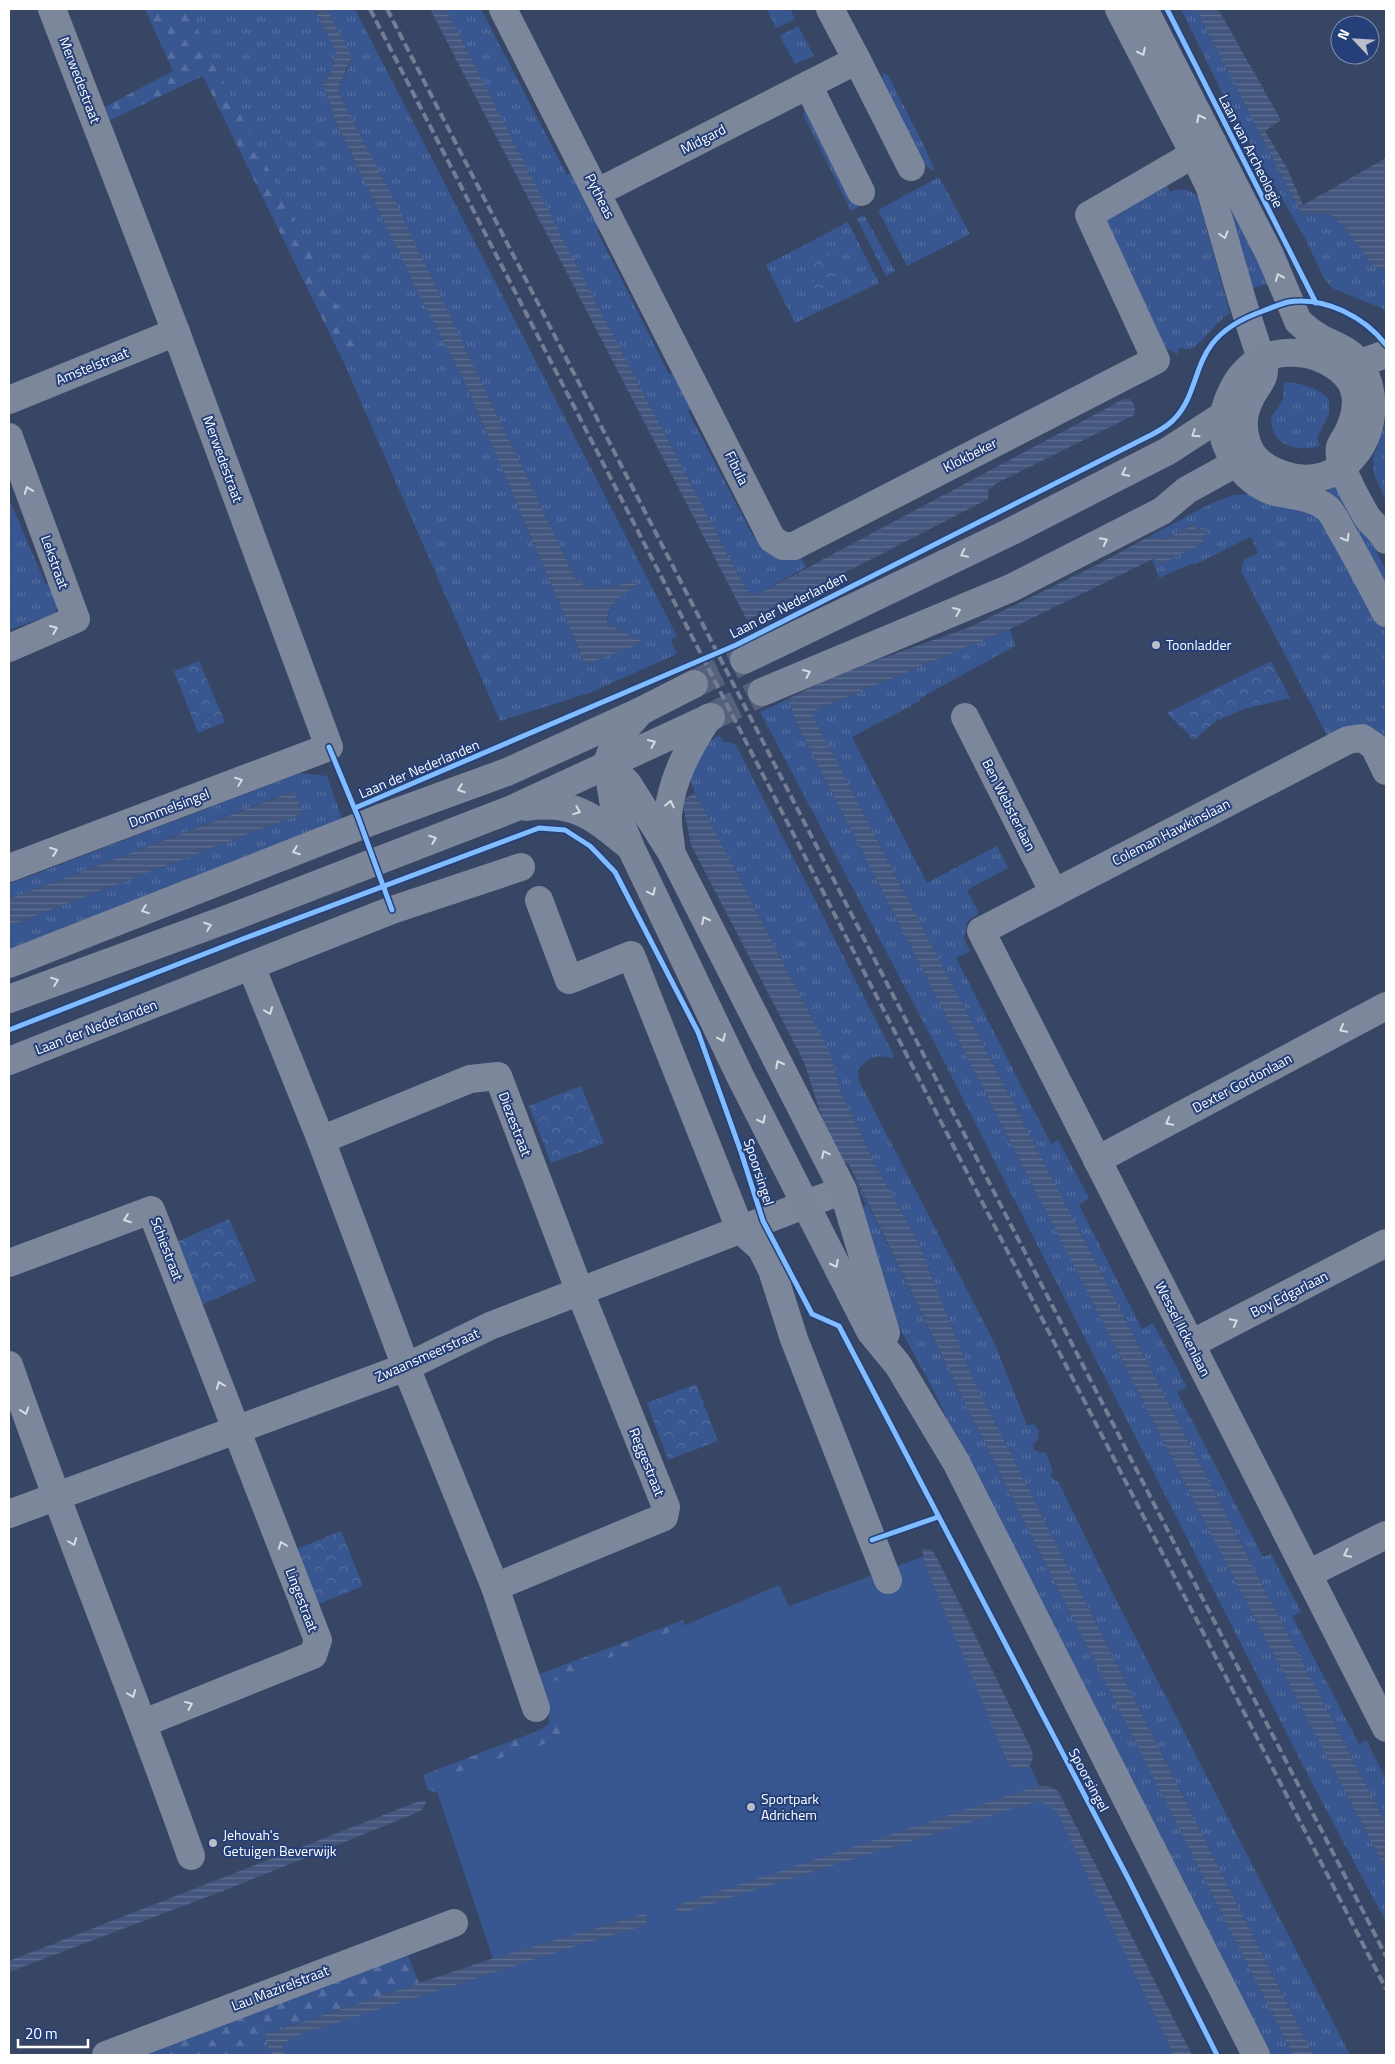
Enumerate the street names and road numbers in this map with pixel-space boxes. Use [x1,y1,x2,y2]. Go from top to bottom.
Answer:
street label: Merwedestraat [54,34,107,126]
street label: Laan van Archeologie [1214,90,1289,211]
street label: Midgard [676,118,729,159]
street label: Pytheas [580,170,621,222]
street label: Amstelstraat [52,341,132,390]
street label: Merwedestraat [198,412,249,505]
street label: Klokbeker [939,432,1001,477]
street label: Fibula [720,447,755,488]
street label: Lekstraat [36,532,75,592]
street label: Laan der Nederlanden [725,566,850,643]
street label: Laan der Nederlanden [355,734,482,803]
street label: Ben Websterlaan [977,755,1042,855]
street label: Dommelsingel [126,783,212,833]
street label: Coleman Hawkinslaan [1108,793,1234,870]
street label: Laan der Nederlanden [32,994,160,1060]
street label: Dexter Gordonlaan [1188,1047,1295,1118]
street label: Diezestraat [494,1088,537,1159]
street label: Spoorsingel [739,1136,780,1208]
street label: Schiestraat [146,1214,189,1284]
street label: Boy Edgarlaan [1246,1265,1331,1322]
street label: Wessel Ilckenlaan [1150,1278,1216,1380]
street label: Zwaansmeerstraat [371,1322,482,1387]
street label: Reggestraat [624,1424,671,1499]
street label: Lingestraat [281,1565,324,1635]
street label: Spoorsingel [1064,1744,1115,1815]
street label: Lau Mazirelstraat [228,1959,332,2016]

